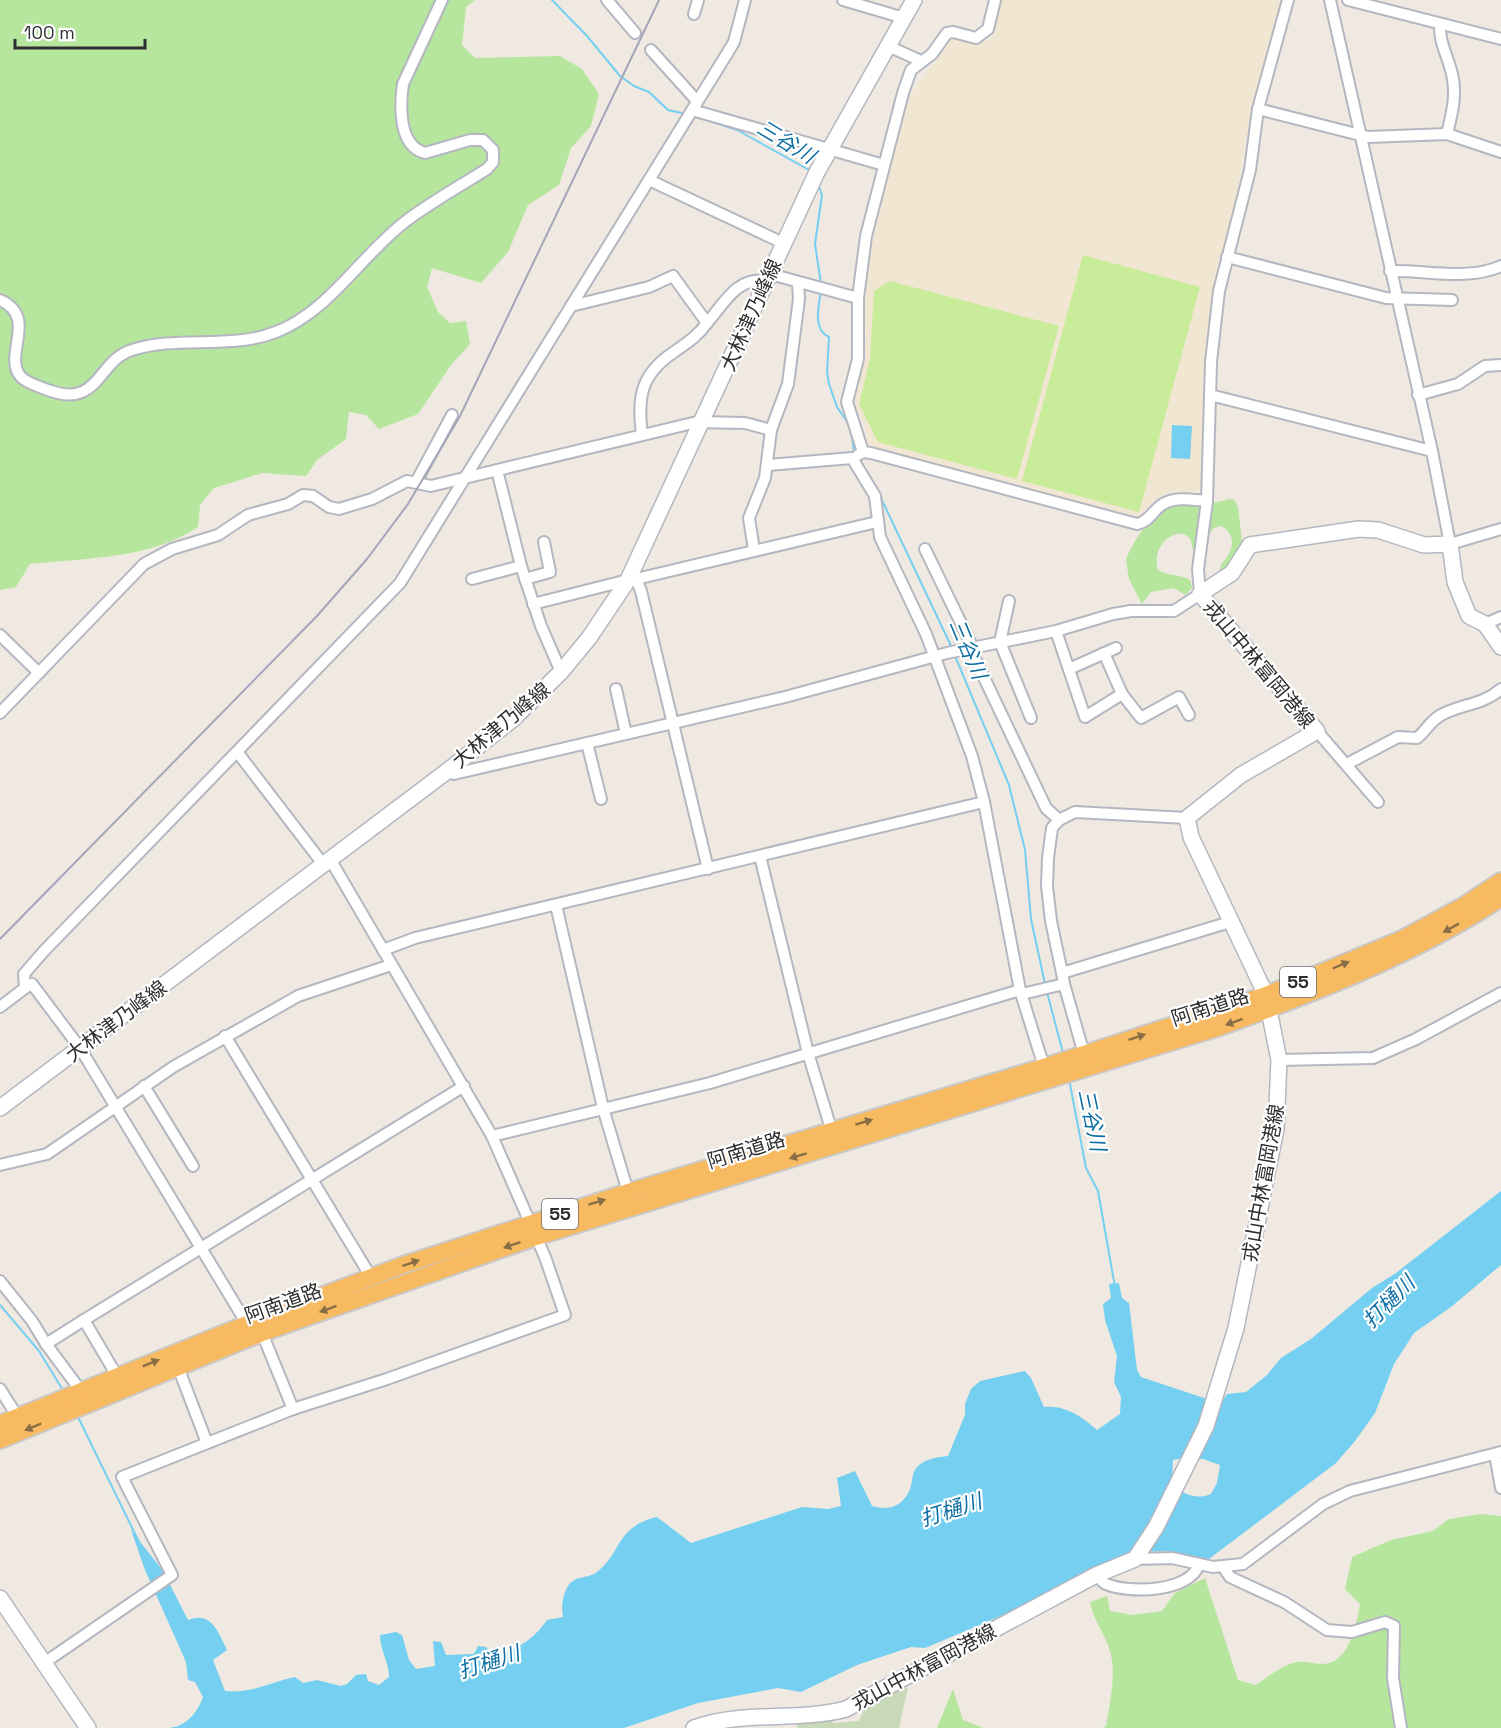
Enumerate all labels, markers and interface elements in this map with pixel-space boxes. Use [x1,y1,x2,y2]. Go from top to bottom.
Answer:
scale bar [15,12,146,50]
text: 100 m [24,21,75,44]
water label: 三谷川 [752,114,822,170]
street label: 大林津乃峰線 [715,255,787,375]
street label: 戎山中林富岡港線 [1198,594,1320,734]
water label: 三谷川 [944,615,994,685]
street label: 大林津乃峰線 [447,676,555,774]
one-way arrow [1442,923,1459,933]
one-way arrow [1332,960,1350,969]
road number: 55 [1280,967,1316,997]
street label: 大林津乃峰線 [60,975,172,1067]
street label: 阿南道路 [1168,982,1252,1032]
one-way arrow [1225,1018,1243,1028]
one-way arrow [1128,1032,1146,1041]
water label: 三谷川 [1073,1086,1113,1155]
street label: 戎山中林富岡港線 [1236,1102,1290,1264]
one-way arrow [855,1117,873,1126]
street label: 阿南道路 [704,1126,788,1174]
one-way arrow [789,1152,807,1161]
one-way arrow [588,1197,606,1206]
road number: 55 [542,1199,578,1229]
one-way arrow [503,1240,521,1250]
one-way arrow [402,1257,420,1267]
water label: 打樋川 [1357,1268,1422,1333]
street label: 阿南道路 [241,1277,325,1329]
one-way arrow [318,1305,336,1315]
one-way arrow [142,1358,160,1368]
one-way arrow [24,1423,42,1432]
water label: 打樋川 [917,1486,987,1532]
street label: 戎山中林富岡港線 [847,1618,1001,1716]
water label: 打樋川 [455,1638,525,1684]

